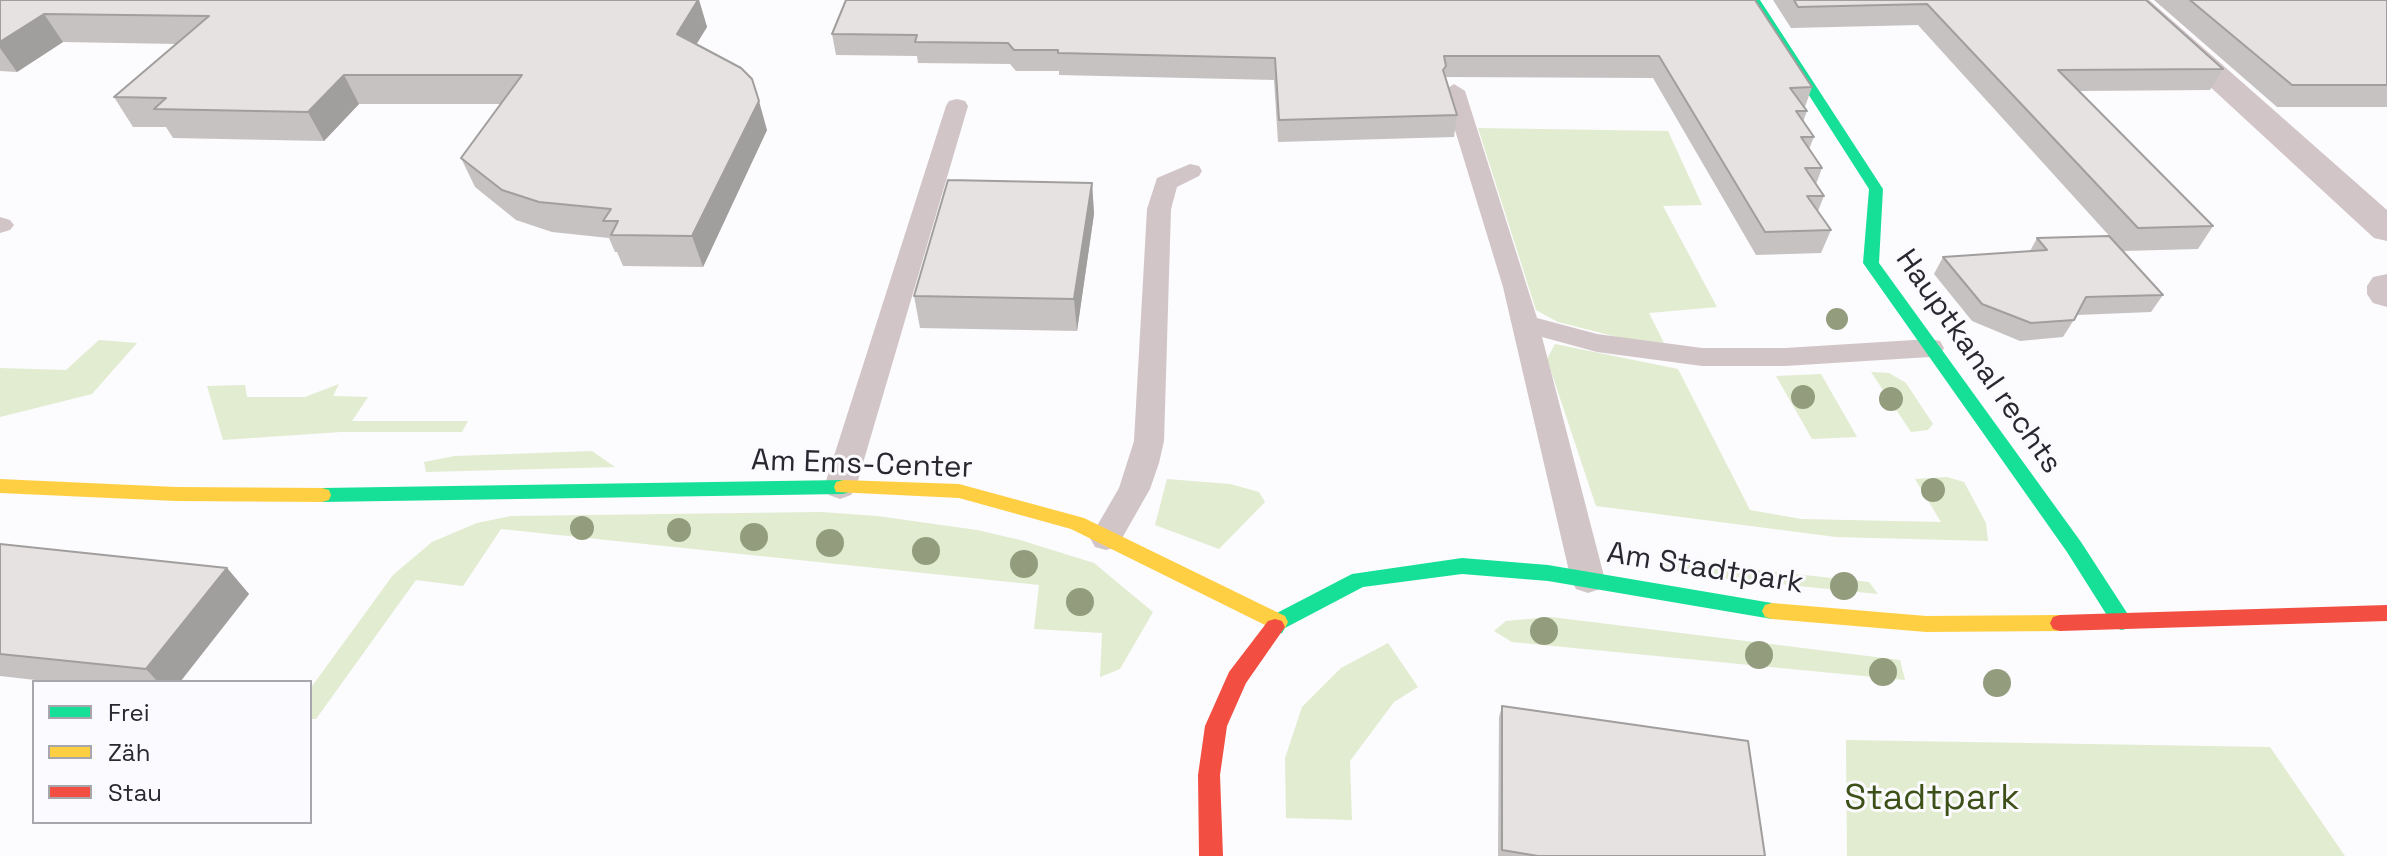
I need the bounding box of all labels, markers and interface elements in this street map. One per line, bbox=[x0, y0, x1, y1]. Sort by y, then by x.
street label: Hauptkanal rechts bbox=[1887, 243, 2069, 481]
street label: Am Ems-Center bbox=[750, 443, 974, 487]
street label: Am Stadtpark bbox=[1604, 536, 1806, 602]
legend bbox=[32, 680, 312, 824]
text: Frei bbox=[108, 697, 150, 728]
text: Zäh bbox=[108, 737, 150, 768]
text: Stau bbox=[108, 777, 162, 808]
park label: Stadtpark bbox=[1844, 777, 2020, 821]

